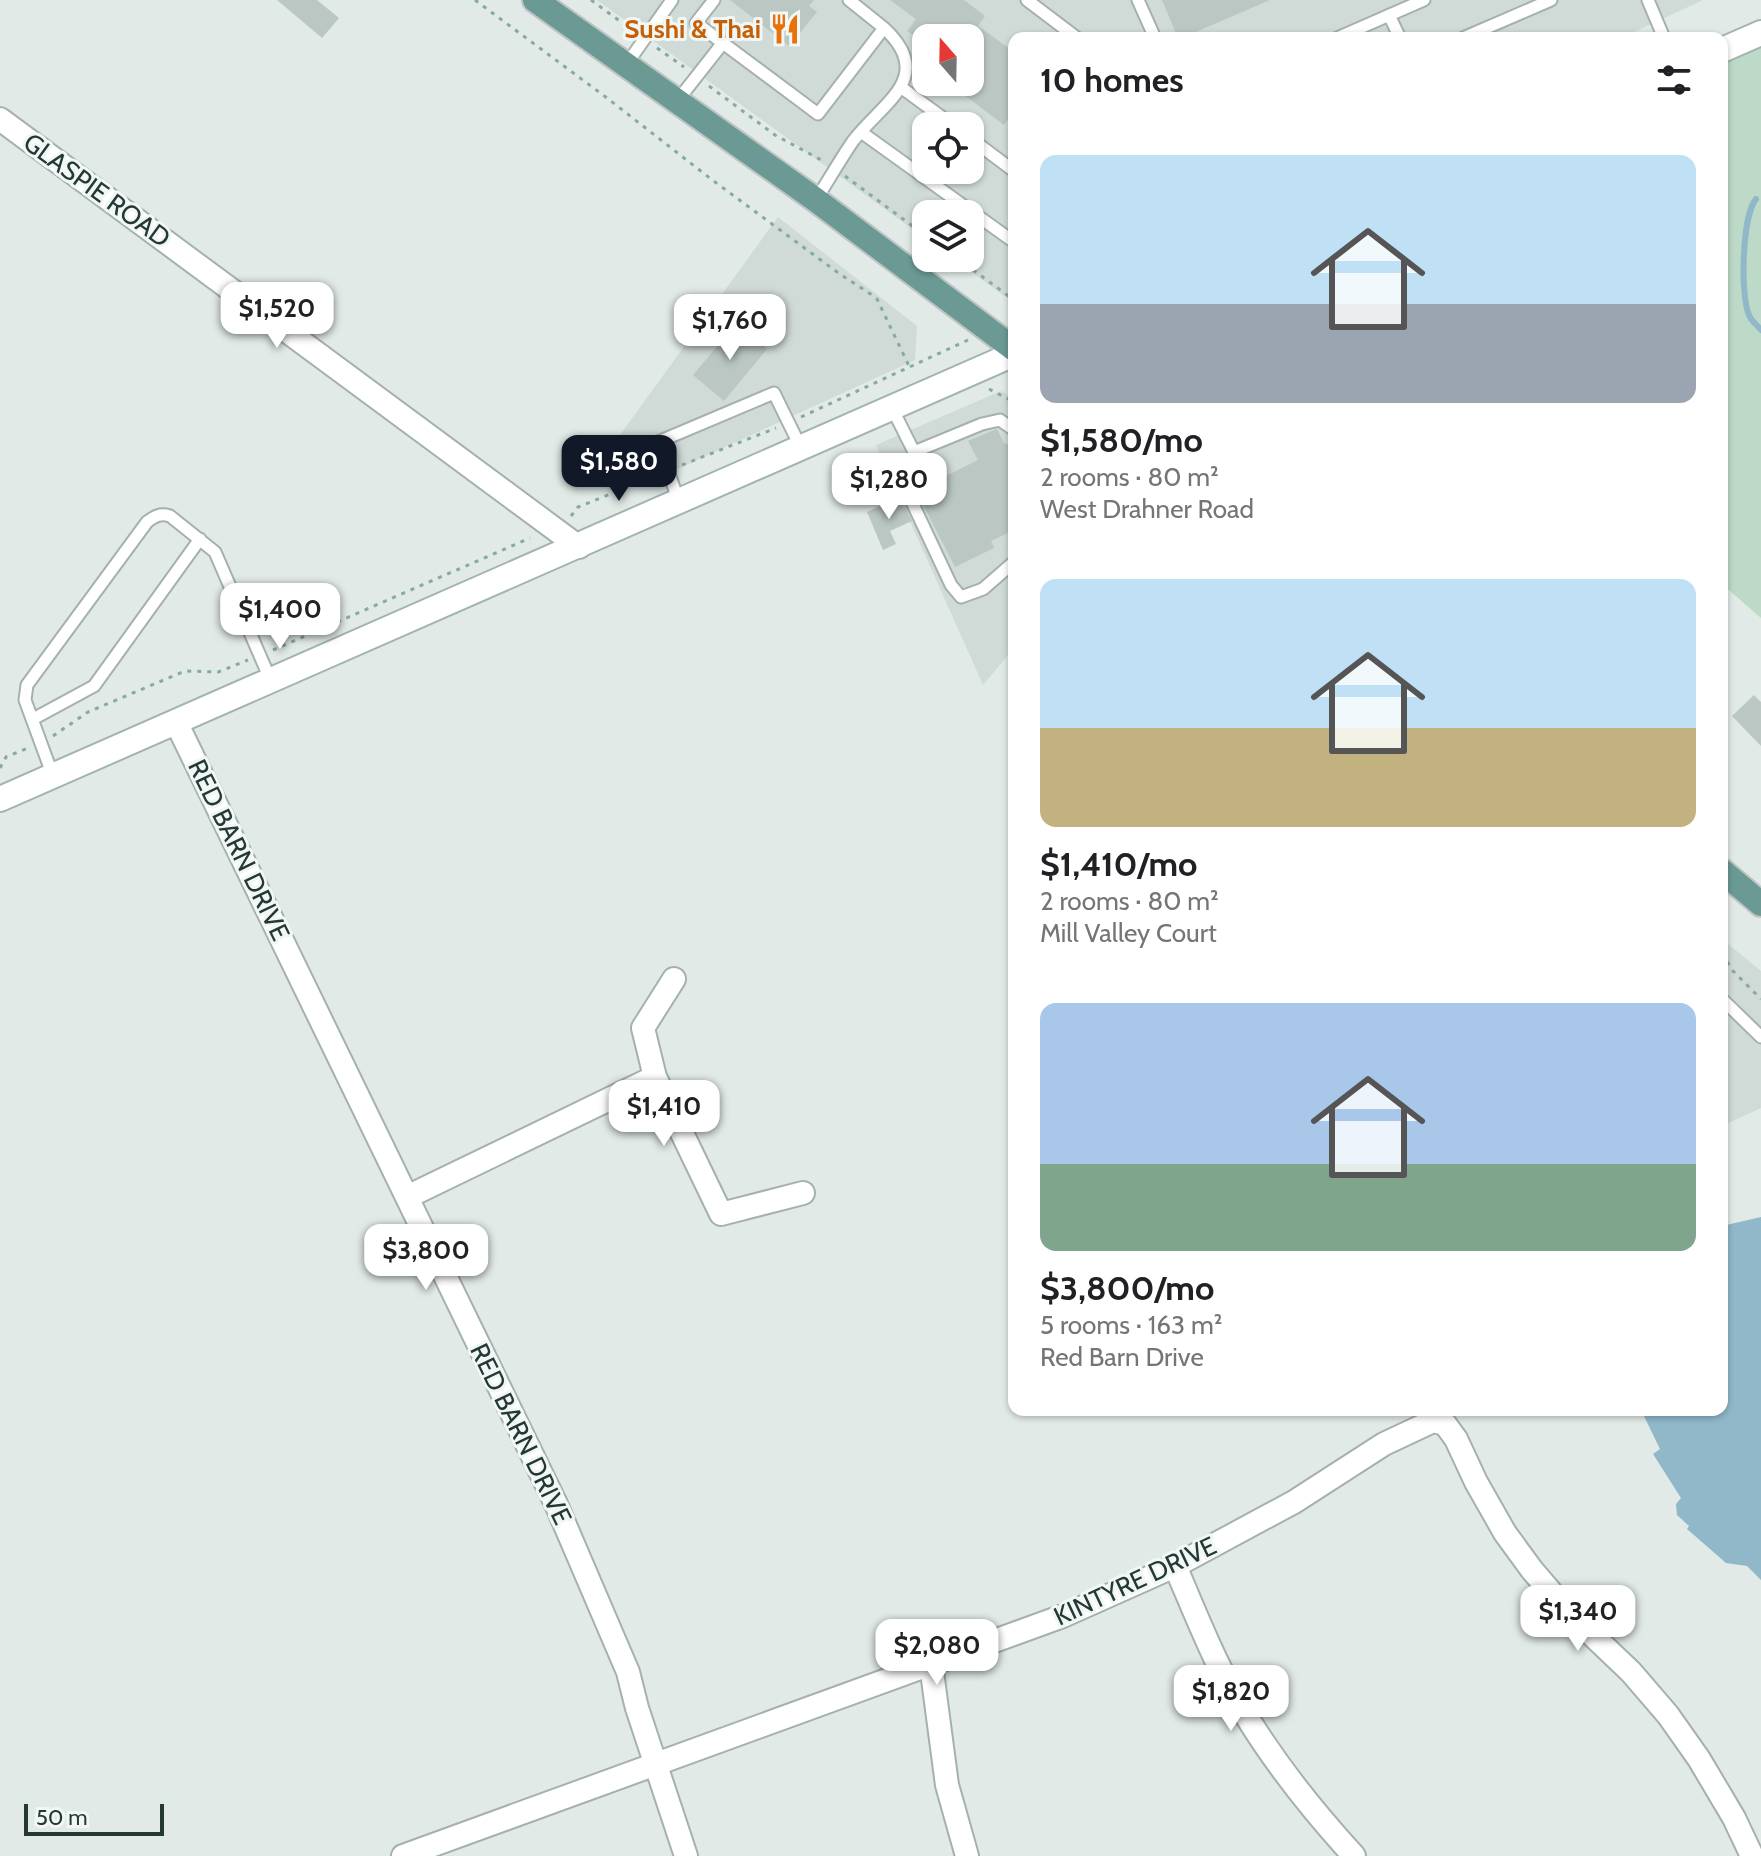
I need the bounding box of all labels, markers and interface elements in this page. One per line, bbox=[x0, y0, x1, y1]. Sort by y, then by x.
restaurant icon: Sushi & Thai bbox=[768, 12, 802, 46]
place label: Sushi & Thai bbox=[624, 13, 761, 45]
north arrow bbox=[912, 24, 984, 96]
map controls bbox=[912, 24, 984, 272]
icon: filters bbox=[1652, 58, 1696, 102]
text: 10 homes bbox=[1040, 59, 1184, 101]
button: locate bbox=[912, 112, 984, 184]
street label: GLASPIE ROAD bbox=[17, 126, 177, 254]
button: layers bbox=[912, 200, 984, 272]
icon: home bbox=[1296, 207, 1440, 351]
pin: $1,520 bbox=[212, 282, 342, 350]
text: $1,520 bbox=[239, 292, 315, 324]
pin: $1,760 bbox=[665, 294, 795, 362]
text: $1,760 bbox=[692, 304, 768, 336]
text: $1,580/mo bbox=[1040, 419, 1203, 461]
pin: $1,580 bbox=[554, 435, 684, 503]
text: $1,580 bbox=[580, 445, 658, 477]
pin: $1,280 bbox=[824, 453, 954, 521]
text: 2 rooms · 80 m² bbox=[1040, 461, 1219, 493]
text: $1,280 bbox=[850, 463, 928, 495]
text: West Drahner Road bbox=[1040, 493, 1254, 525]
pin: $1,400 bbox=[215, 583, 345, 651]
text: $1,400 bbox=[238, 593, 322, 625]
icon: home bbox=[1296, 631, 1440, 775]
street label: RED BARN DRIVE bbox=[181, 754, 297, 946]
text: $1,410/mo bbox=[1040, 843, 1197, 885]
text: 2 rooms · 80 m² bbox=[1040, 885, 1219, 917]
text: Mill Valley Court bbox=[1040, 917, 1217, 949]
icon: home bbox=[1296, 1055, 1440, 1199]
pin: $1,410 bbox=[599, 1080, 729, 1148]
text: $1,410 bbox=[627, 1090, 701, 1122]
pin: $3,800 bbox=[361, 1224, 491, 1292]
text: $3,800 bbox=[382, 1234, 470, 1266]
text: $3,800/mo bbox=[1040, 1267, 1214, 1309]
text: 5 rooms · 163 m² bbox=[1040, 1309, 1222, 1341]
street label: RED BARN DRIVE bbox=[463, 1338, 579, 1530]
text: Red Barn Drive bbox=[1040, 1341, 1204, 1373]
street label: KINTYRE DRIVE bbox=[1049, 1529, 1221, 1633]
pin: $1,340 bbox=[1513, 1585, 1643, 1653]
text: $1,340 bbox=[1538, 1595, 1618, 1627]
pin: $2,080 bbox=[872, 1619, 1002, 1687]
text: $2,080 bbox=[893, 1629, 981, 1661]
pin: $1,820 bbox=[1166, 1665, 1296, 1733]
text: $1,820 bbox=[1192, 1675, 1270, 1707]
scale bar bbox=[24, 1800, 164, 1836]
text: 50 m bbox=[36, 1804, 88, 1831]

